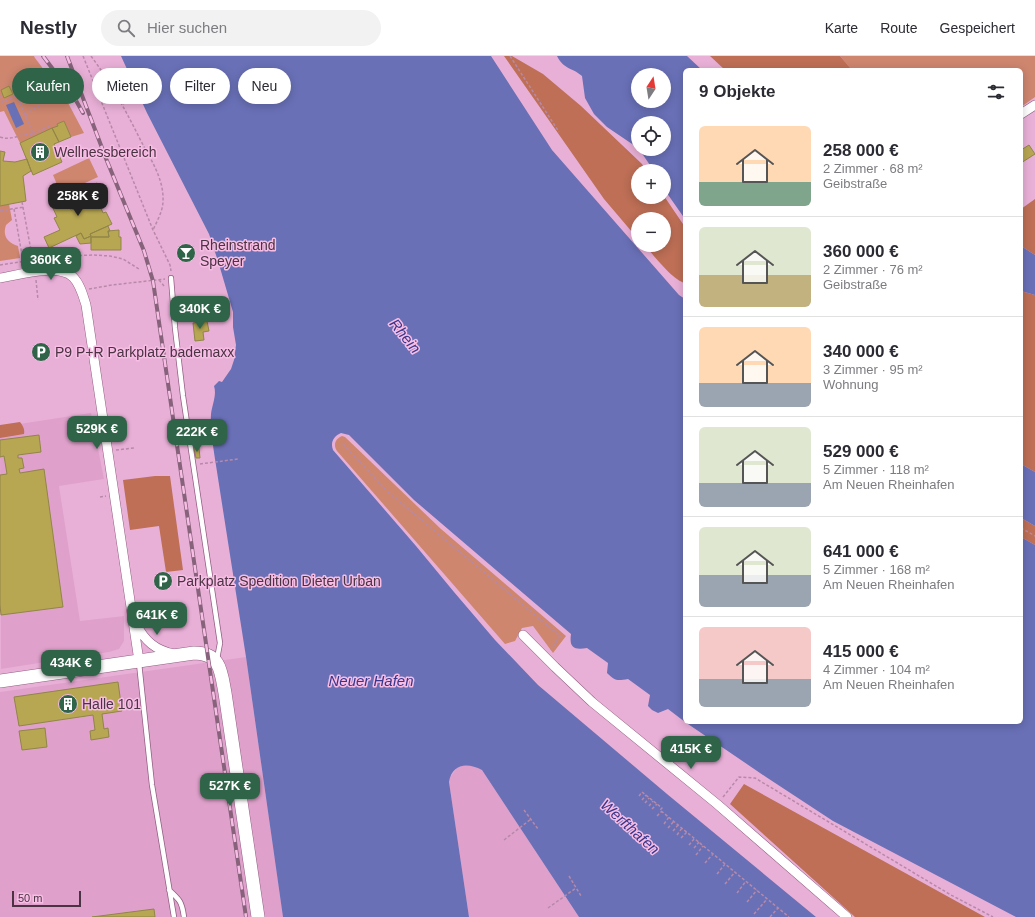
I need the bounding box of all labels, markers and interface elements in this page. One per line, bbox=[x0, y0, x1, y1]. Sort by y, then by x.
search box bbox=[101, 10, 381, 46]
text: Nestly bbox=[20, 17, 77, 38]
icon: search bbox=[115, 17, 137, 39]
text: Hier suchen bbox=[147, 19, 227, 36]
text: Karte bbox=[825, 20, 858, 36]
text: Route bbox=[880, 20, 918, 36]
text: Gespeichert bbox=[940, 20, 1015, 36]
chip: Kaufen bbox=[12, 68, 84, 104]
chip: Mieten bbox=[92, 68, 162, 104]
chip: Filter bbox=[170, 68, 230, 104]
chip: Neu bbox=[238, 68, 291, 104]
north arrow bbox=[631, 68, 671, 108]
map controls bbox=[631, 68, 671, 252]
icon: filters bbox=[985, 81, 1007, 103]
text: 9 Objekte bbox=[699, 82, 776, 101]
button: locate bbox=[631, 116, 671, 156]
building icon: Wellnessbereich bbox=[29, 141, 51, 163]
text: 258 000 € bbox=[823, 141, 899, 160]
icon: home bbox=[731, 142, 779, 190]
place label: Wellnessbereich bbox=[54, 144, 156, 160]
text: 2 Zimmer · 68 m² bbox=[823, 161, 923, 176]
button: + bbox=[631, 164, 671, 204]
text: Geibstraße bbox=[823, 176, 887, 191]
pin: 258K € bbox=[45, 183, 111, 217]
text: 258K € bbox=[57, 188, 99, 203]
button: − bbox=[631, 212, 671, 252]
place label: Rheinstrand Speyer bbox=[200, 237, 276, 269]
bar icon: Rheinstrand Speyer bbox=[175, 242, 197, 264]
text: 360 000 € bbox=[823, 242, 899, 261]
icon: home bbox=[731, 243, 779, 291]
pin: 360K € bbox=[18, 247, 84, 281]
text: 360K € bbox=[30, 252, 72, 267]
text: 2 Zimmer · 76 m² bbox=[823, 262, 923, 277]
text: Geibstraße bbox=[823, 277, 887, 292]
pin: 340K € bbox=[167, 296, 233, 330]
text: 340K € bbox=[179, 301, 221, 316]
water label: Rhein bbox=[386, 315, 424, 356]
parking icon: P9 P+R Parkplatz bademaxx bbox=[30, 341, 52, 363]
text: 340 000 € bbox=[823, 342, 899, 361]
icon: home bbox=[731, 343, 779, 391]
place label: P9 P+R Parkplatz bademaxx bbox=[55, 344, 234, 360]
text: 3 Zimmer · 95 m² bbox=[823, 362, 923, 377]
text: Wohnung bbox=[823, 377, 878, 392]
pin: 529K € bbox=[64, 416, 130, 450]
pin: 222K € bbox=[164, 419, 230, 453]
text: 529K € bbox=[76, 421, 118, 436]
text: 222K € bbox=[176, 424, 218, 439]
text: 529 000 € bbox=[823, 442, 899, 461]
icon: home bbox=[731, 443, 779, 491]
text: 5 Zimmer · 118 m² bbox=[823, 462, 929, 477]
text: Am Neuen Rheinhafen bbox=[823, 477, 955, 492]
text: 641 000 € bbox=[823, 542, 899, 561]
icon: home bbox=[731, 543, 779, 591]
text: 5 Zimmer · 168 m² bbox=[823, 562, 930, 577]
parking icon: Parkplatz Spedition Dieter Urban bbox=[152, 570, 174, 592]
place label: Parkplatz Spedition Dieter Urban bbox=[177, 573, 381, 589]
text: Am Neuen Rheinhafen bbox=[823, 577, 955, 592]
pin: 641K € bbox=[124, 602, 190, 636]
text: 641K € bbox=[136, 607, 178, 622]
text: 415 000 € bbox=[823, 642, 899, 661]
icon: home bbox=[731, 643, 779, 691]
pin: 434K € bbox=[38, 650, 104, 684]
text: 434K € bbox=[50, 655, 92, 670]
text: 4 Zimmer · 104 m² bbox=[823, 662, 930, 677]
water label: Neuer Hafen bbox=[328, 672, 414, 689]
text: Am Neuen Rheinhafen bbox=[823, 677, 955, 692]
building icon: Halle 101 bbox=[57, 693, 79, 715]
place label: Halle 101 bbox=[82, 696, 141, 712]
pin: 415K € bbox=[658, 736, 724, 770]
text: 415K € bbox=[670, 741, 712, 756]
pin: 527K € bbox=[197, 773, 263, 807]
text: 527K € bbox=[209, 778, 251, 793]
water label: Werfthafen bbox=[597, 796, 663, 857]
scale bar bbox=[12, 889, 81, 908]
text: 50 m bbox=[18, 892, 42, 904]

